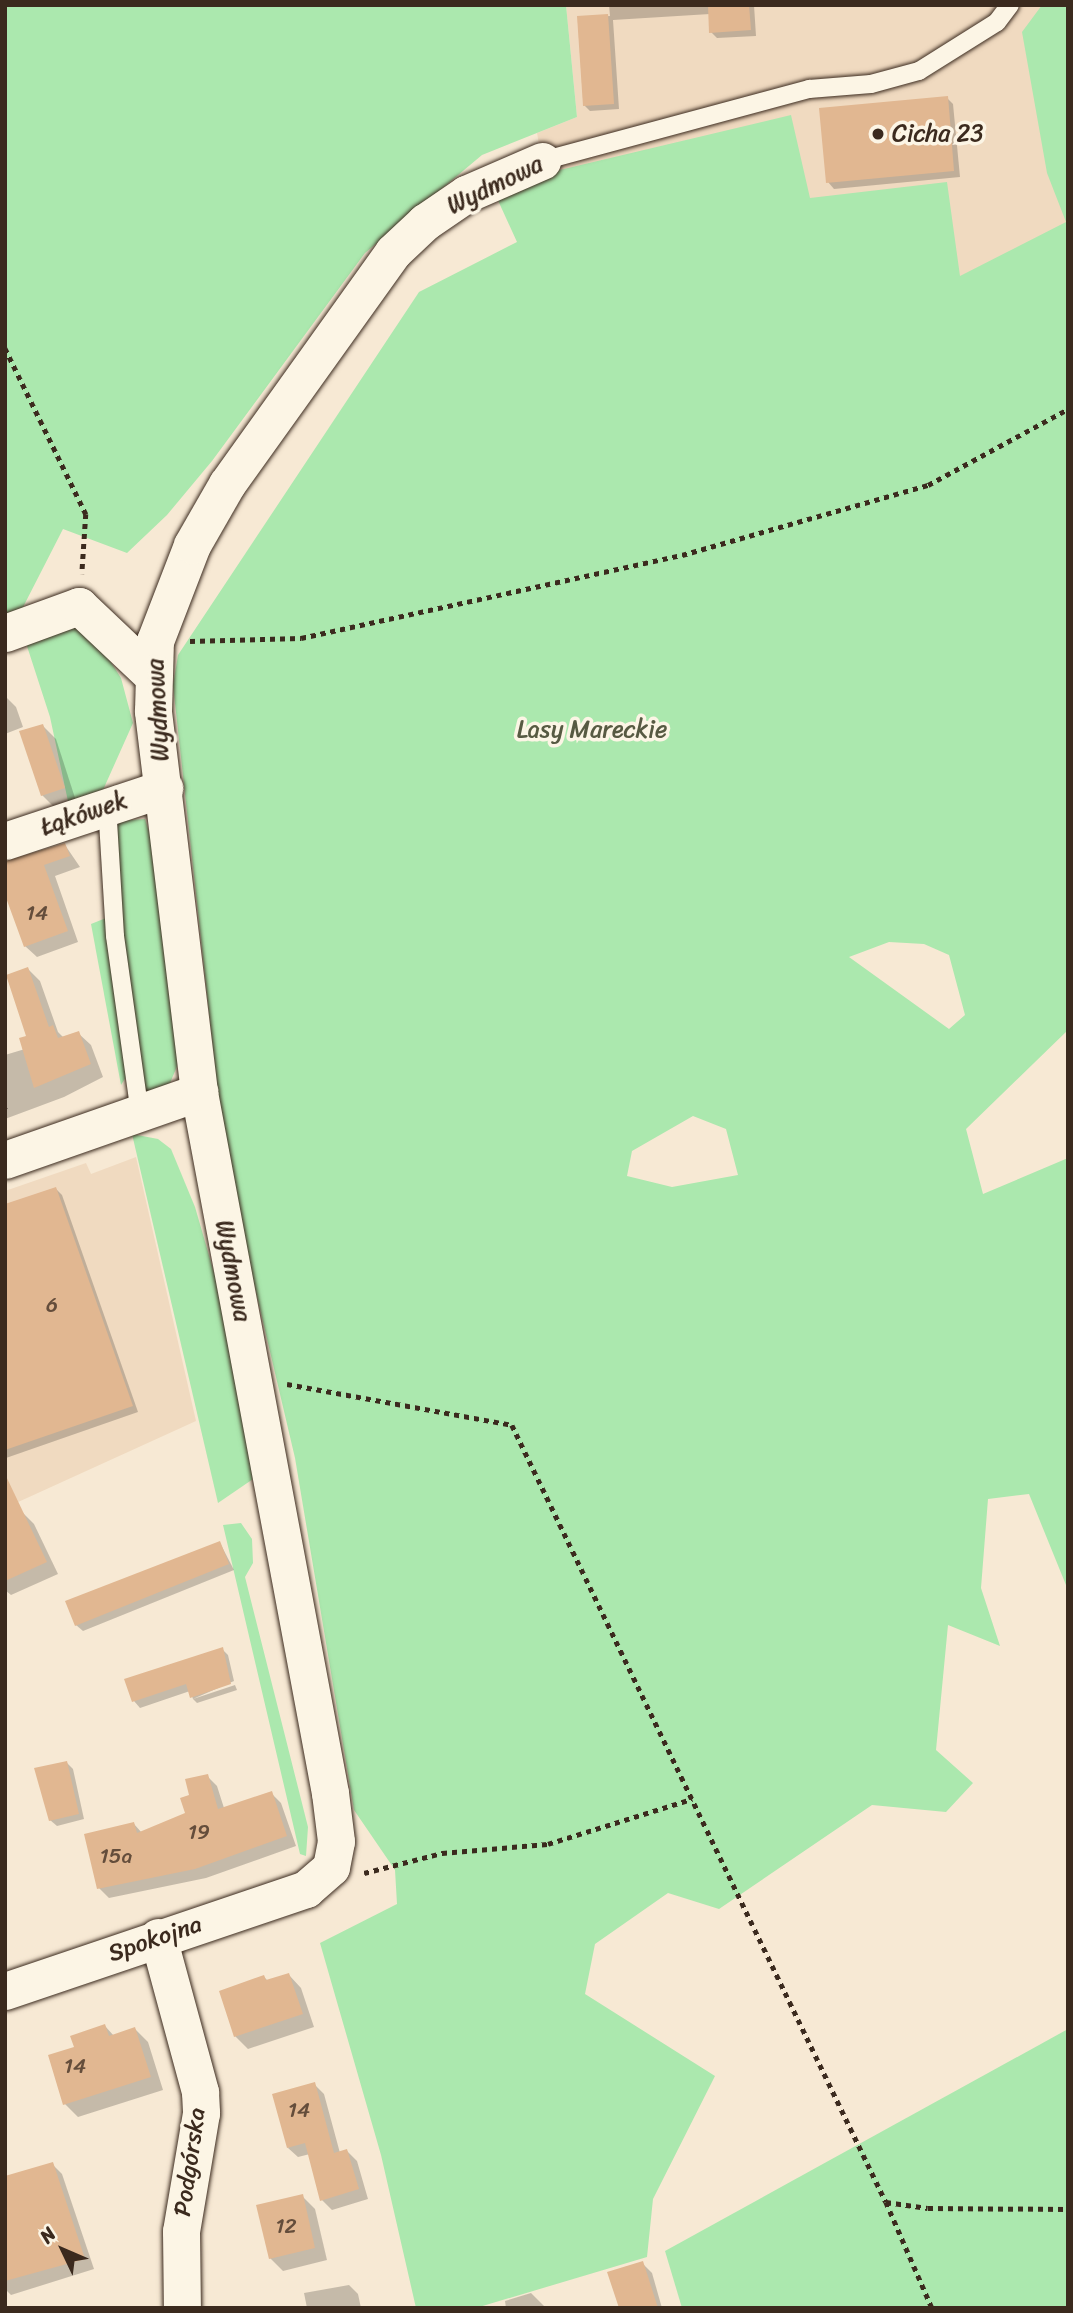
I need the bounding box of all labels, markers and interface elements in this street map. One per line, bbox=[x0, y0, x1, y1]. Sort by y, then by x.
place label: Cicha 23 bbox=[892, 120, 983, 148]
marker: Cicha 23 bbox=[870, 126, 886, 142]
street label: Wydmowa bbox=[442, 150, 548, 220]
street label: Wydmowa bbox=[141, 658, 175, 762]
park label: Lasy Mareckie bbox=[517, 716, 667, 744]
street label: Łąkówek bbox=[37, 786, 131, 842]
house number: 14 bbox=[26, 900, 48, 926]
street label: Wydmowa bbox=[209, 1218, 257, 1324]
house number: 6 bbox=[46, 1292, 58, 1318]
house number: 19 bbox=[188, 1819, 210, 1845]
house number: 15a bbox=[100, 1843, 132, 1869]
street label: Spokojna bbox=[105, 1910, 205, 1968]
house number: 14 bbox=[64, 2053, 86, 2079]
house number: 14 bbox=[288, 2097, 310, 2123]
street label: Podgórska bbox=[168, 2106, 212, 2218]
house number: 12 bbox=[275, 2213, 297, 2239]
north arrow bbox=[28, 2215, 98, 2285]
text: N bbox=[31, 2219, 64, 2251]

